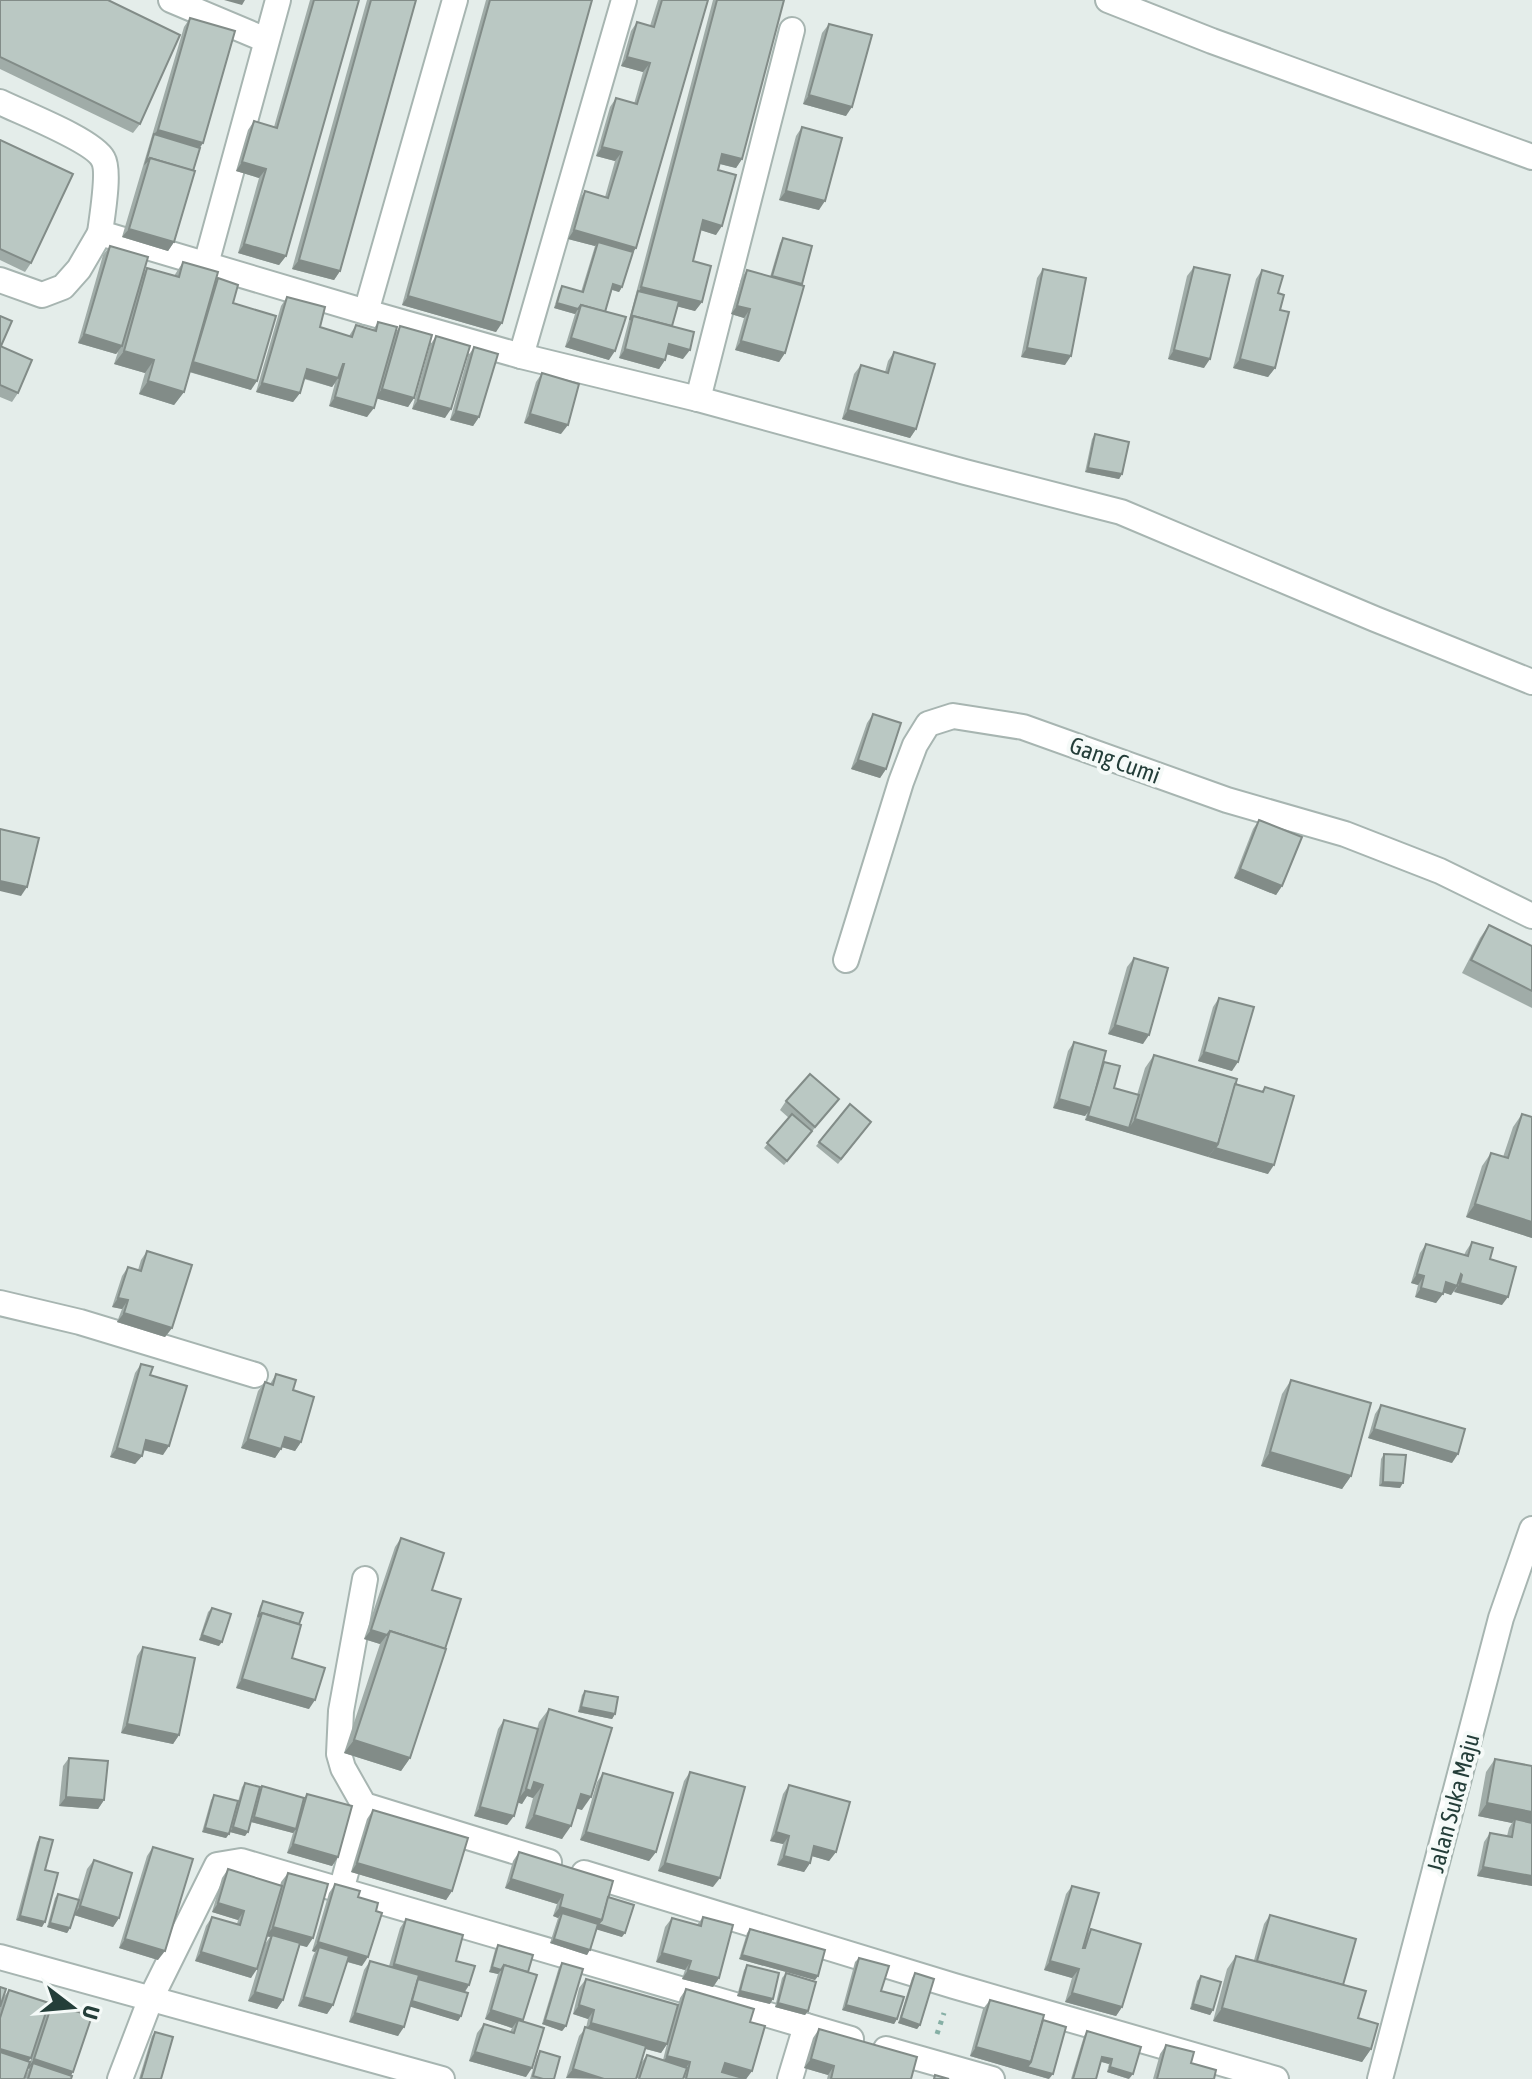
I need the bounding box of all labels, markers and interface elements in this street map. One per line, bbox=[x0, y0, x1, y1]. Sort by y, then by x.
street label: Gang Cumi bbox=[1066, 731, 1164, 789]
street label: Jalan Suka Maju bbox=[1422, 1731, 1484, 1875]
north arrow bbox=[32, 1967, 112, 2047]
text: U bbox=[77, 2003, 106, 2022]

